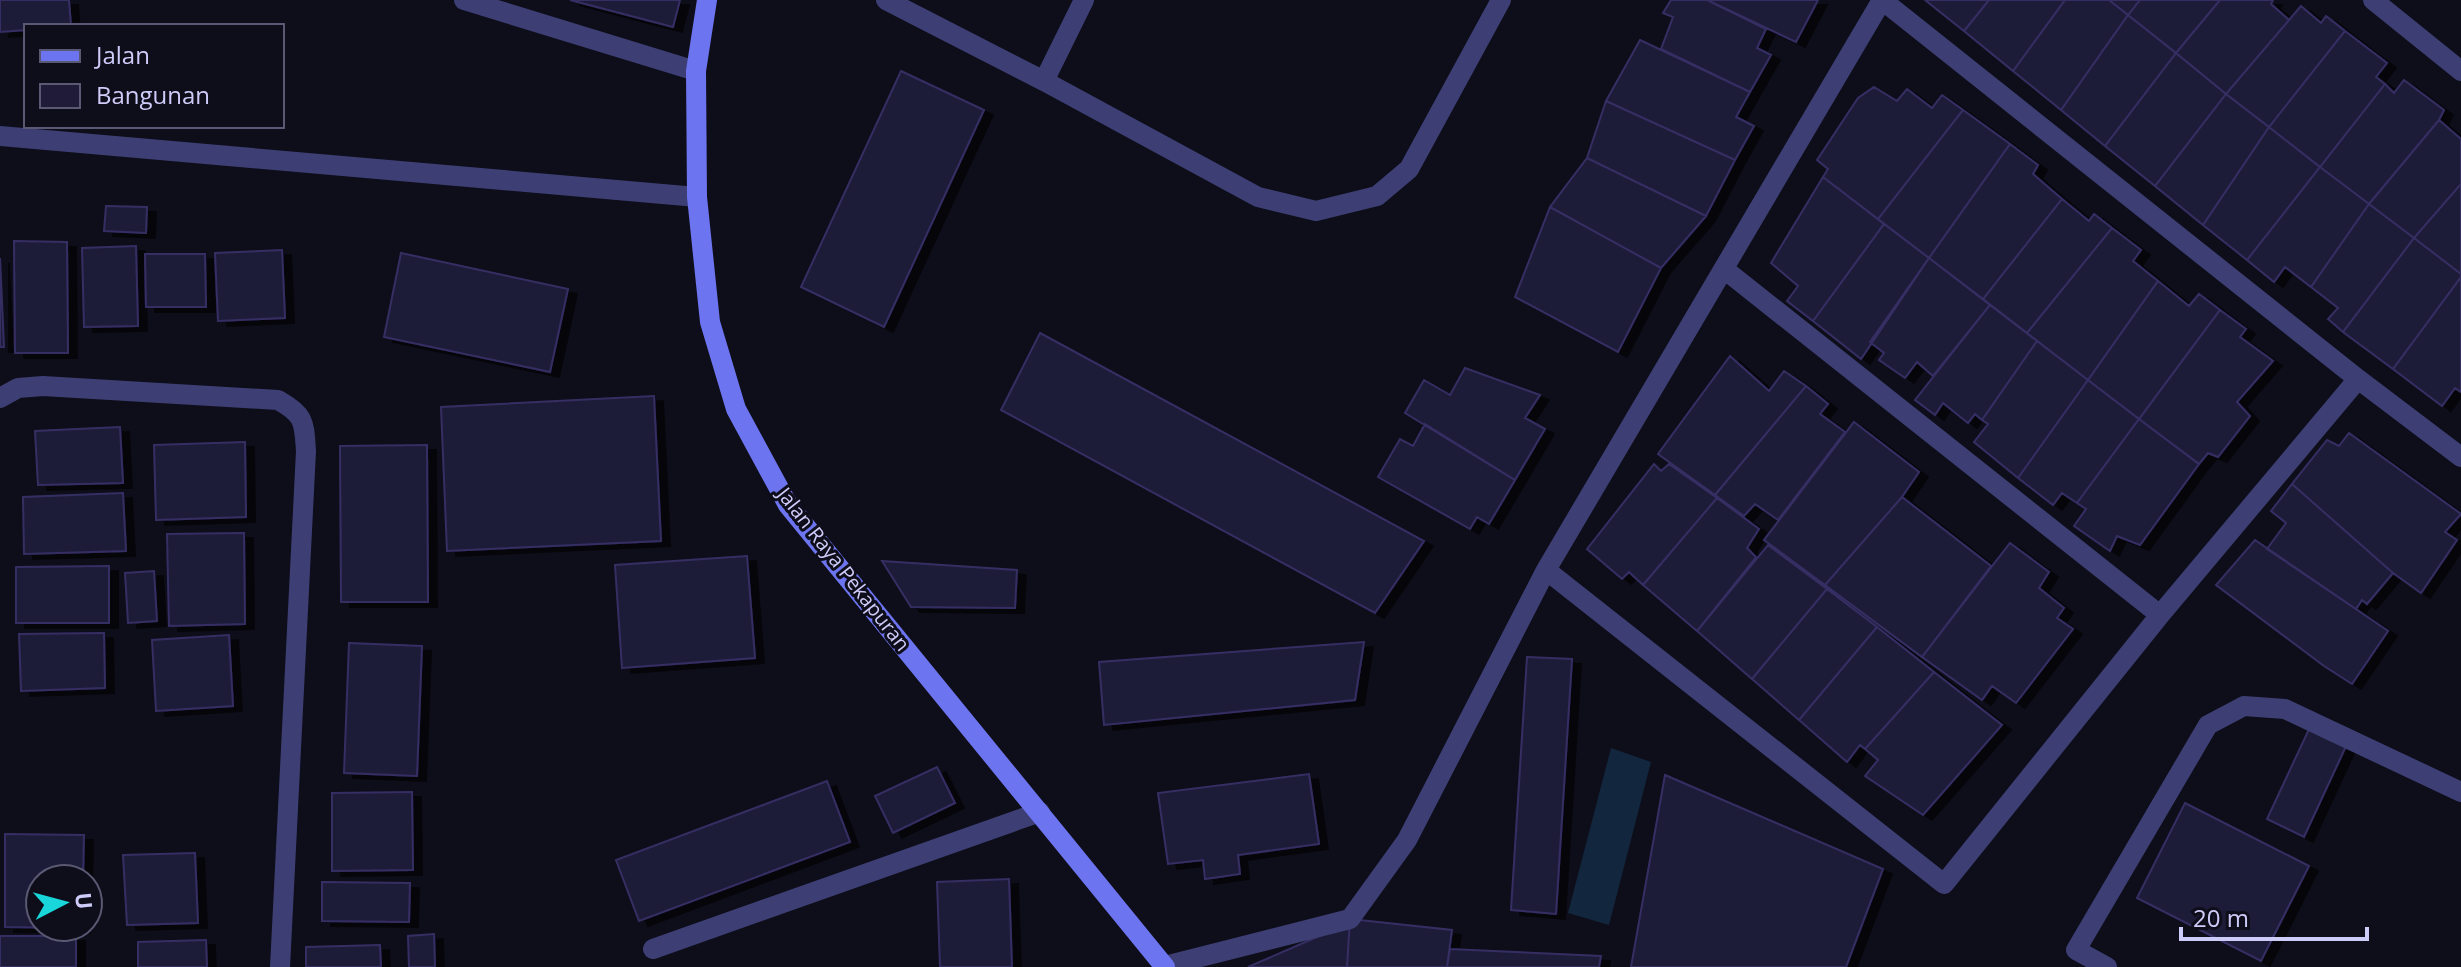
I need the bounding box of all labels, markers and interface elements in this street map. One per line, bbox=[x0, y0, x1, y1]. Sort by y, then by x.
legend bbox=[24, 24, 284, 128]
text: Jalan bbox=[94, 38, 150, 71]
text: Bangunan bbox=[96, 78, 210, 111]
street label: Jalan Raya Pekapuran bbox=[770, 480, 916, 656]
north arrow bbox=[24, 863, 104, 943]
text: U bbox=[69, 891, 101, 911]
scale bar bbox=[2181, 891, 2367, 941]
text: 20 m bbox=[2193, 901, 2249, 934]

